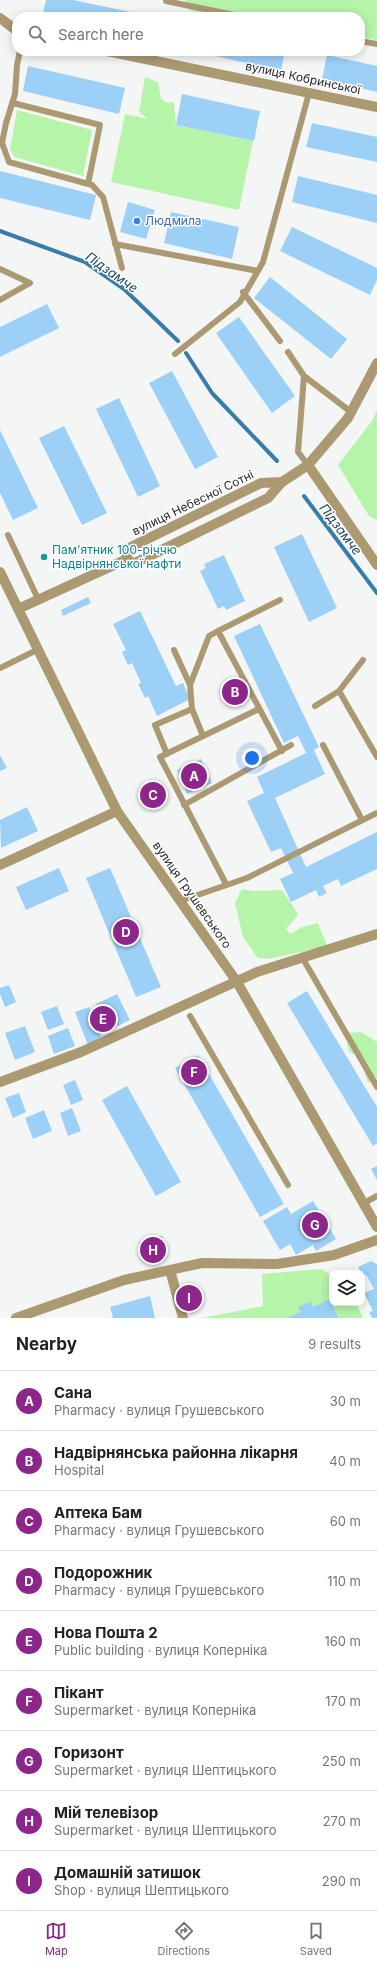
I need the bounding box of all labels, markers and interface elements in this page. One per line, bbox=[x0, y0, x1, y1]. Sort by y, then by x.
search box bbox=[12, 12, 365, 56]
icon: search bbox=[26, 23, 48, 45]
text: Search here bbox=[58, 25, 144, 44]
street label: вулиця Кобринської bbox=[244, 58, 363, 97]
place label: Людмила bbox=[145, 213, 202, 228]
marker: Людмила bbox=[132, 216, 142, 226]
water label: Підзамче bbox=[83, 248, 141, 296]
street label: вулиця Небесної Сотні bbox=[130, 467, 256, 539]
water label: Підзамче bbox=[316, 500, 366, 558]
place label: Пам'ятник 100-річчю Надвірнянської нафти bbox=[52, 542, 181, 571]
marker: Пам'ятник 100-річчю Надвірнянської нафти bbox=[39, 552, 49, 562]
pin: B bbox=[222, 677, 248, 707]
your location bbox=[242, 748, 262, 768]
pin: A bbox=[181, 761, 207, 791]
pin: C bbox=[140, 780, 166, 810]
street label: вулиця Грушевського bbox=[150, 838, 235, 951]
pin: D bbox=[113, 917, 139, 947]
pin: E bbox=[90, 1004, 116, 1034]
pin: F bbox=[181, 1057, 207, 1087]
pin: G bbox=[302, 1210, 328, 1240]
pin: H bbox=[140, 1235, 166, 1265]
map controls bbox=[329, 1270, 365, 1306]
button: layers bbox=[329, 1270, 365, 1306]
pin: I bbox=[176, 1283, 202, 1313]
text: Nearby bbox=[16, 1334, 77, 1354]
text: 9 results bbox=[308, 1336, 361, 1352]
text: Сана bbox=[54, 1383, 92, 1402]
text: A bbox=[24, 1393, 34, 1409]
text: 30 m bbox=[330, 1393, 361, 1409]
text: Pharmacy · вулиця Грушевського bbox=[54, 1402, 264, 1418]
text: Надвірнянська районна лікарня bbox=[54, 1443, 298, 1462]
text: B bbox=[25, 1453, 33, 1469]
text: 40 m bbox=[329, 1453, 361, 1469]
text: Hospital bbox=[54, 1462, 104, 1478]
text: Аптека Бам bbox=[54, 1503, 142, 1522]
text: C bbox=[24, 1513, 34, 1529]
text: 60 m bbox=[330, 1513, 361, 1529]
text: Pharmacy · вулиця Грушевського bbox=[54, 1522, 264, 1538]
text: Подорожник bbox=[54, 1563, 152, 1582]
text: D bbox=[24, 1573, 34, 1589]
text: 110 m bbox=[327, 1573, 361, 1589]
text: Pharmacy · вулиця Грушевського bbox=[54, 1582, 264, 1598]
text: Нова Пошта 2 bbox=[54, 1623, 158, 1642]
text: E bbox=[25, 1633, 33, 1649]
text: 160 m bbox=[324, 1633, 361, 1649]
text: Public building · вулиця Коперніка bbox=[54, 1642, 267, 1658]
text: Пікант bbox=[54, 1683, 104, 1702]
text: F bbox=[25, 1693, 33, 1709]
text: 170 m bbox=[325, 1693, 361, 1709]
text: Supermarket · вулиця Коперніка bbox=[54, 1702, 256, 1718]
text: Горизонт bbox=[54, 1743, 124, 1762]
text: G bbox=[24, 1753, 34, 1769]
text: 250 m bbox=[322, 1753, 361, 1769]
text: Supermarket · вулиця Шептицького bbox=[54, 1762, 276, 1778]
text: Мій телевізор bbox=[54, 1803, 158, 1822]
text: H bbox=[24, 1813, 34, 1829]
text: 270 m bbox=[323, 1813, 361, 1829]
text: Supermarket · вулиця Шептицького bbox=[54, 1822, 276, 1838]
text: Домашній затишок bbox=[54, 1863, 201, 1882]
text: I bbox=[27, 1873, 31, 1889]
text: 290 m bbox=[322, 1873, 361, 1889]
text: Shop · вулиця Шептицького bbox=[54, 1882, 229, 1898]
tab: Map bbox=[45, 1920, 68, 1958]
tab: Directions bbox=[158, 1920, 210, 1958]
tab: Saved bbox=[300, 1920, 332, 1958]

